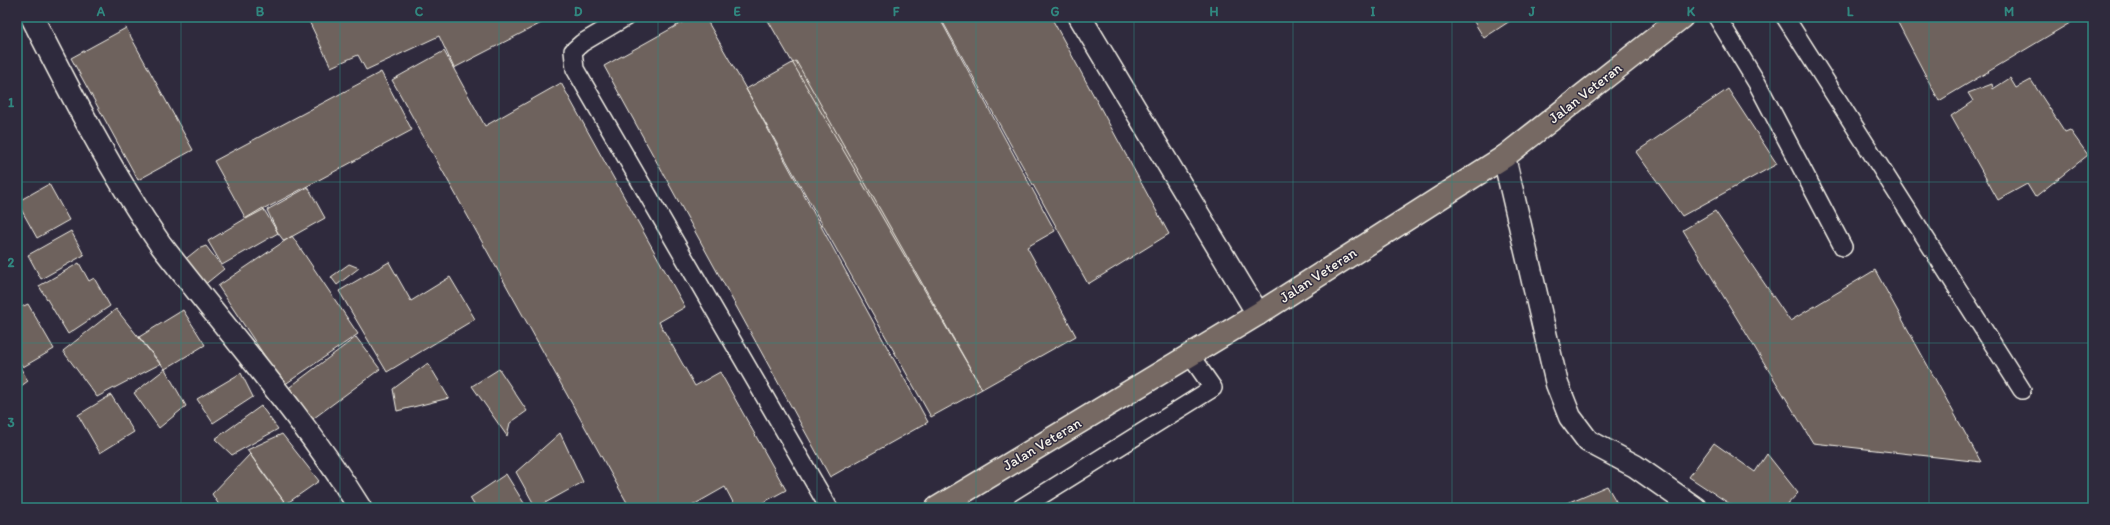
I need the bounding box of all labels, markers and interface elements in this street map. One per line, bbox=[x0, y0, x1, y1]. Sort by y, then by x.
text: A bbox=[96, 4, 106, 19]
text: B bbox=[256, 4, 265, 19]
text: C bbox=[415, 4, 424, 19]
text: D bbox=[574, 4, 583, 19]
text: E bbox=[733, 4, 741, 19]
text: F bbox=[893, 4, 900, 19]
text: G bbox=[1051, 4, 1060, 19]
text: H bbox=[1210, 4, 1219, 19]
text: I bbox=[1371, 4, 1376, 19]
text: J bbox=[1528, 4, 1536, 19]
text: K bbox=[1687, 4, 1696, 19]
text: L bbox=[1847, 4, 1854, 19]
text: M bbox=[2004, 4, 2014, 19]
street label: Jalan Veteran bbox=[1545, 59, 1625, 127]
text: 1 bbox=[8, 95, 14, 110]
street label: Jalan Veteran bbox=[1276, 243, 1360, 307]
text: 2 bbox=[8, 255, 15, 270]
street label: Jalan Veteran bbox=[1000, 414, 1084, 474]
text: 3 bbox=[7, 415, 15, 430]

